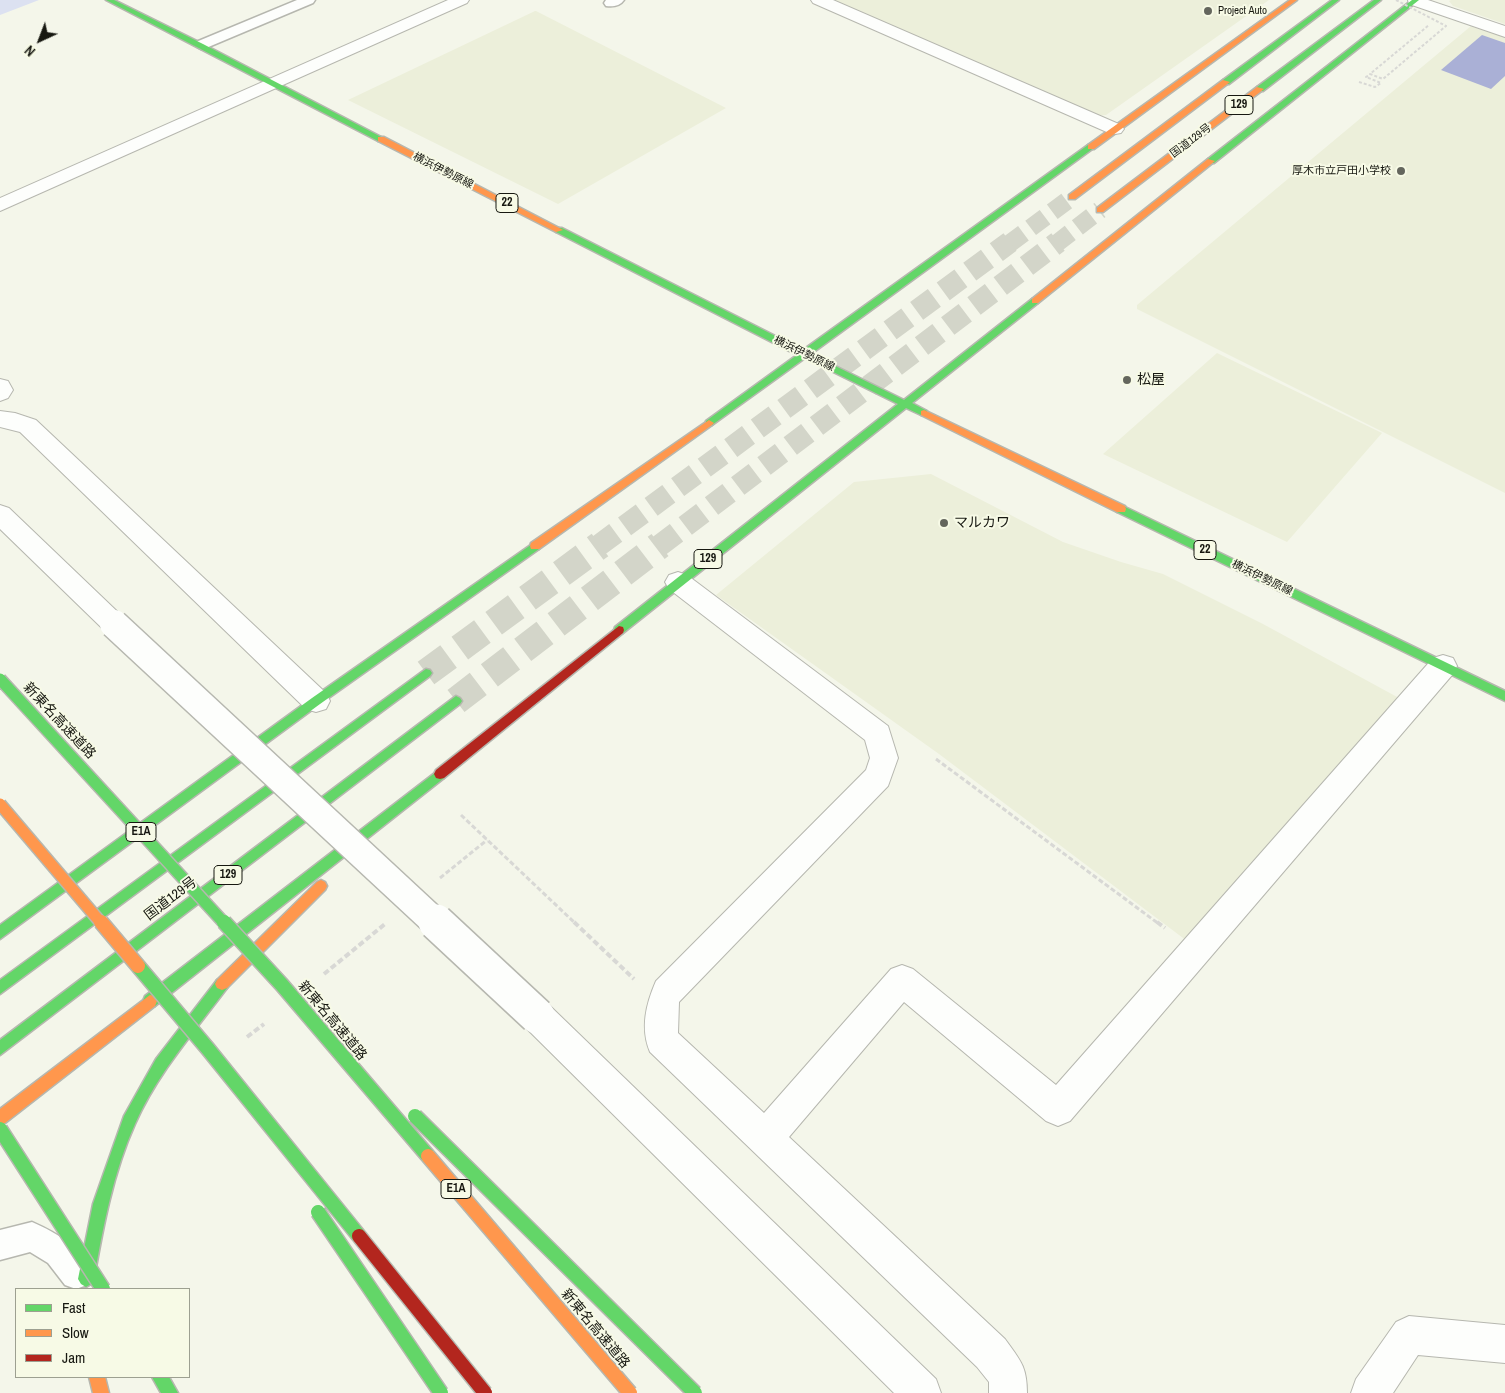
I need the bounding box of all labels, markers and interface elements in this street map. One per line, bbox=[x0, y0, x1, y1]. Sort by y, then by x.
place label: Project Auto bbox=[1218, 4, 1267, 18]
marker: Project Auto bbox=[1202, 5, 1214, 17]
north arrow bbox=[15, 15, 65, 65]
text: N bbox=[21, 42, 39, 60]
road number: 129 bbox=[1225, 96, 1253, 114]
street label: 国道129号 bbox=[1168, 121, 1214, 161]
street label: 横浜伊勢原線 bbox=[411, 150, 475, 192]
place label: 厚木市立戸田小学校 bbox=[1292, 164, 1391, 178]
marker: 厚木市立戸田小学校 bbox=[1395, 165, 1407, 177]
road number: 22 bbox=[496, 194, 518, 212]
street label: 横浜伊勢原線 bbox=[771, 334, 837, 374]
place label: 松屋 bbox=[1137, 372, 1165, 388]
marker: 松屋 bbox=[1121, 374, 1133, 386]
place label: マルカワ bbox=[954, 515, 1010, 531]
marker: マルカワ bbox=[938, 517, 950, 529]
road number: 22 bbox=[1194, 540, 1216, 560]
road number: 129 bbox=[694, 550, 722, 568]
street label: 横浜伊勢原線 bbox=[1229, 558, 1295, 598]
street label: 新東名高速道路 bbox=[19, 679, 99, 763]
road number: E1A bbox=[126, 822, 156, 842]
road number: 129 bbox=[214, 866, 242, 884]
street label: 国道129号 bbox=[142, 874, 200, 924]
street label: 新東名高速道路 bbox=[294, 978, 370, 1064]
road number: E1A bbox=[441, 1180, 471, 1198]
street label: 新東名高速道路 bbox=[557, 1286, 633, 1372]
legend bbox=[15, 1288, 190, 1378]
text: Fast bbox=[62, 1297, 85, 1318]
text: Slow bbox=[62, 1322, 89, 1343]
text: Jam bbox=[62, 1347, 85, 1368]

